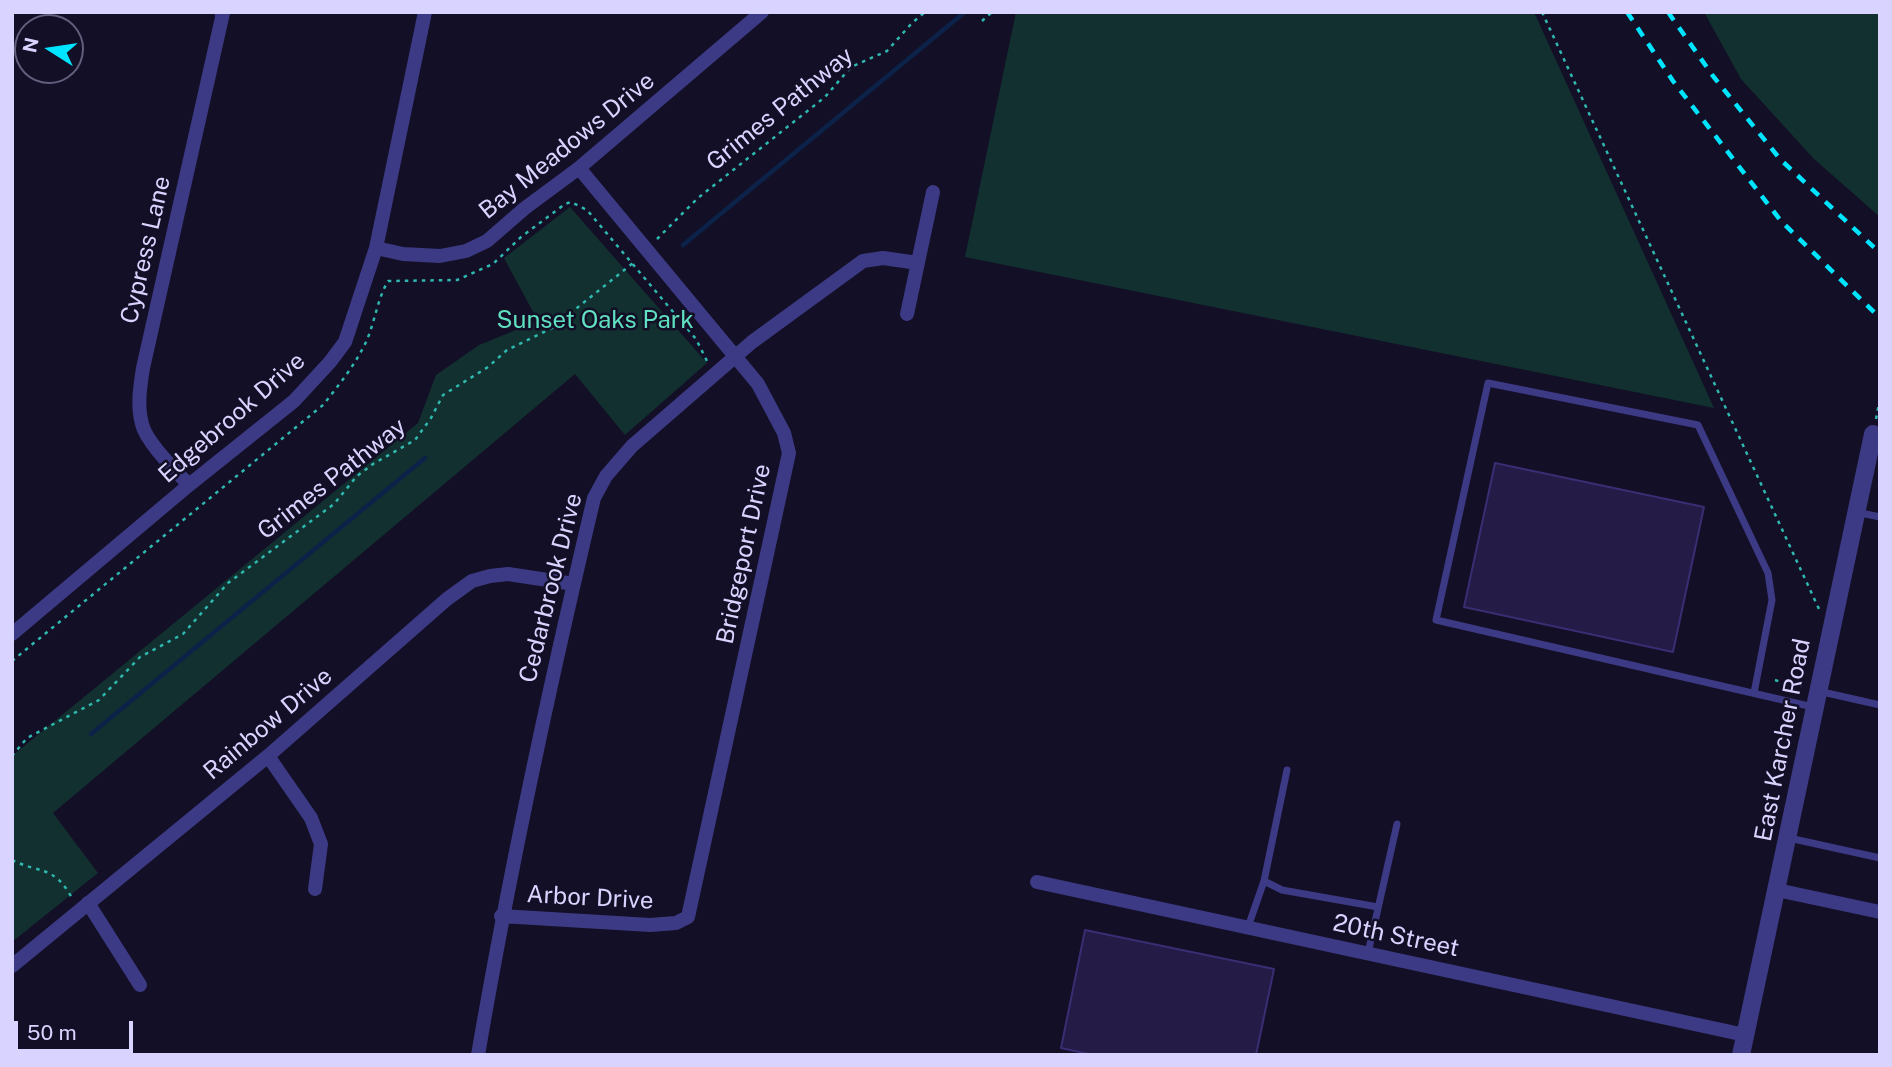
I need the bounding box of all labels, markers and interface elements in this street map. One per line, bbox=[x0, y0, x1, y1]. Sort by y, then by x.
north arrow bbox=[14, 14, 84, 84]
text: N bbox=[18, 36, 43, 55]
street label: Grimes Pathway bbox=[701, 41, 859, 177]
street label: Bay Meadows Drive bbox=[474, 67, 660, 225]
street label: Cypress Lane bbox=[115, 173, 177, 327]
park label: Sunset Oaks Park bbox=[496, 307, 694, 335]
street label: Edgebrook Drive bbox=[153, 347, 311, 489]
street label: Grimes Pathway bbox=[252, 412, 412, 546]
street label: Bridgeport Drive bbox=[711, 461, 777, 647]
street label: Cedarbrook Drive bbox=[514, 490, 588, 686]
street label: East Karcher Road bbox=[1749, 636, 1817, 844]
street label: Rainbow Drive bbox=[198, 662, 338, 786]
street label: Arbor Drive bbox=[526, 880, 654, 916]
street label: 20th Street bbox=[1330, 909, 1462, 963]
scale bar bbox=[18, 1007, 136, 1052]
text: 50 m bbox=[27, 1020, 77, 1045]

